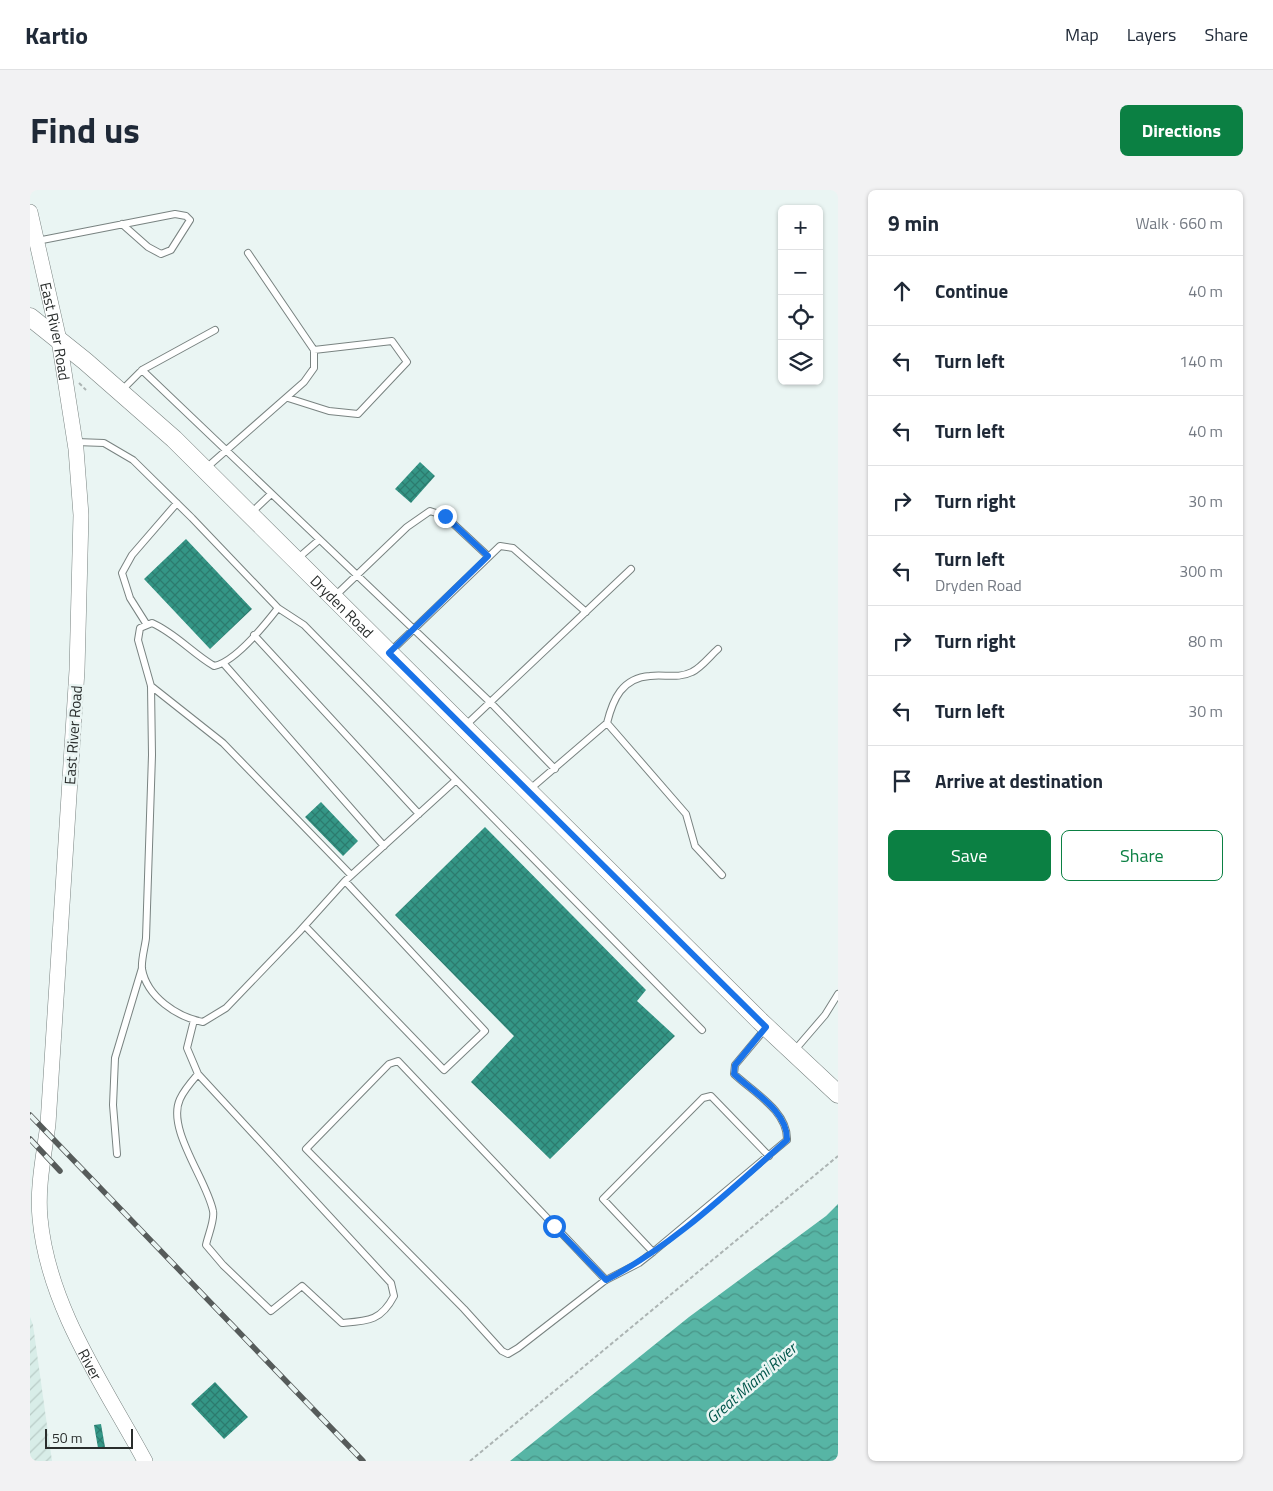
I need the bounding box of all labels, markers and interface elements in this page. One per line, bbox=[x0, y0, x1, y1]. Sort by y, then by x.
text: Kartio bbox=[25, 17, 88, 53]
text: Map bbox=[1065, 21, 1099, 48]
text: Layers bbox=[1127, 21, 1176, 48]
text: Share bbox=[1204, 21, 1248, 48]
text: Find us bbox=[30, 103, 140, 157]
button: Directions bbox=[1120, 105, 1243, 156]
map controls bbox=[778, 205, 823, 385]
button: + bbox=[778, 205, 823, 250]
text: 9 min bbox=[888, 207, 939, 239]
text: Walk · 660 m bbox=[1135, 211, 1223, 235]
button: − bbox=[778, 250, 823, 295]
text: Continue bbox=[935, 276, 1008, 305]
icon: ahead bbox=[888, 277, 916, 305]
text: 40 m bbox=[1188, 279, 1223, 303]
street label: East River Road bbox=[35, 280, 77, 382]
button: locate bbox=[778, 295, 823, 340]
button: layers bbox=[778, 340, 823, 385]
text: Turn left bbox=[935, 346, 1005, 375]
icon: left bbox=[888, 347, 916, 375]
text: 140 m bbox=[1179, 349, 1223, 373]
text: Turn left bbox=[935, 416, 1005, 445]
icon: left bbox=[888, 417, 916, 445]
text: 40 m bbox=[1188, 419, 1223, 443]
text: Turn right bbox=[935, 486, 1016, 515]
icon: right bbox=[888, 487, 916, 515]
text: 30 m bbox=[1188, 489, 1223, 513]
route end bbox=[434, 505, 457, 528]
text: Turn left bbox=[935, 544, 1005, 573]
icon: left bbox=[888, 557, 916, 585]
text: 300 m bbox=[1179, 559, 1223, 583]
street label: Dryden Road bbox=[305, 569, 379, 643]
text: Dryden Road bbox=[935, 573, 1022, 597]
text: Turn right bbox=[935, 626, 1016, 655]
icon: right bbox=[888, 627, 916, 655]
text: 80 m bbox=[1188, 629, 1223, 653]
street label: East River Road bbox=[58, 685, 88, 785]
text: Turn left bbox=[935, 696, 1005, 725]
icon: left bbox=[888, 697, 916, 725]
text: 30 m bbox=[1188, 699, 1223, 723]
text: Arrive at destination bbox=[935, 766, 1103, 795]
icon: arrive bbox=[888, 767, 916, 795]
button: Save bbox=[888, 830, 1051, 881]
button: Share bbox=[1061, 830, 1223, 881]
route start bbox=[543, 1215, 566, 1238]
water label: Great Miami River bbox=[701, 1336, 803, 1429]
street label: River bbox=[73, 1345, 108, 1384]
scale bar bbox=[45, 1426, 132, 1449]
text: 50 m bbox=[52, 1427, 82, 1448]

